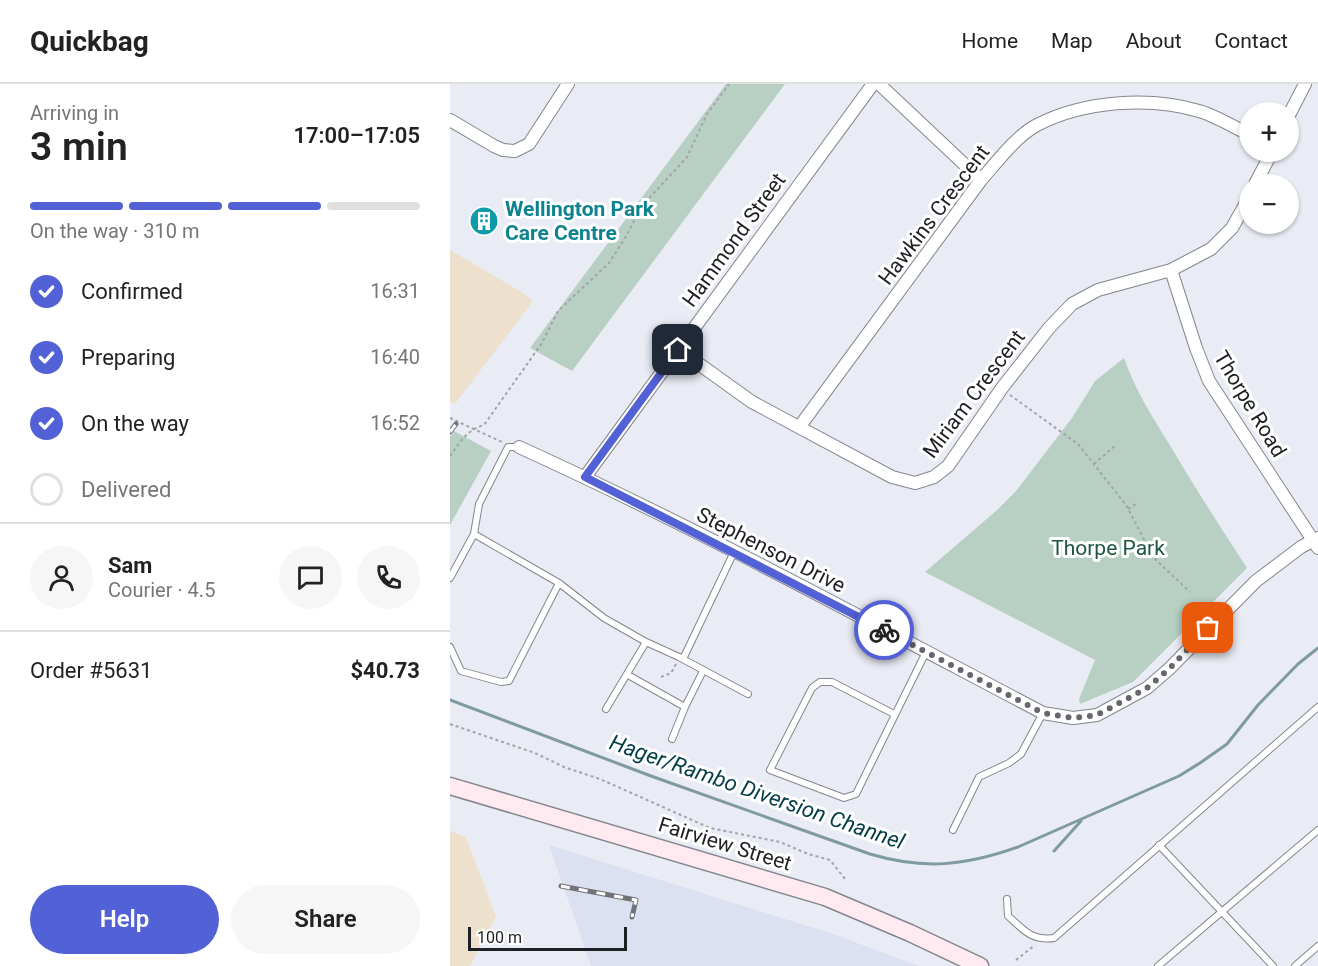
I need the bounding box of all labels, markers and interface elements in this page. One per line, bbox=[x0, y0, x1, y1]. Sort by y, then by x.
text: Quickbag bbox=[30, 25, 149, 58]
text: Home bbox=[962, 29, 1018, 53]
text: Map bbox=[1051, 29, 1093, 53]
text: About bbox=[1126, 29, 1182, 53]
text: Contact bbox=[1215, 29, 1288, 53]
text: Arriving in bbox=[30, 101, 119, 125]
map controls bbox=[1239, 102, 1299, 234]
button: + bbox=[1239, 102, 1299, 162]
text: 17:00–17:05 bbox=[293, 123, 420, 148]
text: 3 min bbox=[30, 124, 128, 170]
street label: Hawkins Crescent bbox=[874, 140, 994, 290]
street label: Hammond Street bbox=[677, 168, 791, 311]
button: − bbox=[1239, 174, 1299, 234]
place label: Wellington Park Care Centre bbox=[505, 197, 655, 245]
building icon: Wellington Park Care Centre bbox=[468, 205, 500, 237]
text: On the way · 310 m bbox=[30, 219, 199, 243]
icon: check bbox=[30, 275, 63, 308]
text: Confirmed bbox=[81, 279, 183, 304]
text: 16:31 bbox=[370, 279, 420, 303]
pin bbox=[652, 324, 703, 375]
street label: Miriam Crescent bbox=[918, 325, 1030, 463]
icon: home bbox=[661, 333, 694, 366]
icon: check bbox=[30, 341, 63, 374]
text: Preparing bbox=[81, 345, 175, 370]
text: 16:40 bbox=[370, 345, 420, 369]
street label: Thorpe Road bbox=[1209, 347, 1291, 461]
icon: check bbox=[30, 407, 63, 440]
text: On the way bbox=[81, 411, 189, 436]
text: 16:52 bbox=[370, 411, 420, 435]
text: Delivered bbox=[81, 477, 171, 502]
street label: Stephenson Drive bbox=[693, 502, 849, 598]
park label: Thorpe Park bbox=[1051, 536, 1165, 560]
button: person bbox=[30, 546, 93, 609]
button: chat bbox=[279, 546, 342, 609]
button: phone bbox=[357, 546, 420, 609]
text: Sam bbox=[108, 553, 152, 578]
text: Courier · 4.5 bbox=[108, 578, 215, 602]
courier bbox=[854, 600, 914, 660]
pin bbox=[1182, 602, 1233, 653]
icon: bag bbox=[1191, 611, 1224, 644]
icon: bike bbox=[868, 614, 901, 647]
text: Order #5631 bbox=[30, 658, 152, 683]
text: $40.73 bbox=[351, 658, 420, 683]
water label: Hager/Rambo Diversion Channel bbox=[606, 730, 908, 855]
street label: Fairview Street bbox=[656, 812, 795, 876]
button: Help bbox=[30, 885, 219, 954]
button: Share bbox=[231, 885, 420, 954]
scale bar bbox=[468, 924, 627, 952]
text: 100 m bbox=[477, 928, 522, 947]

